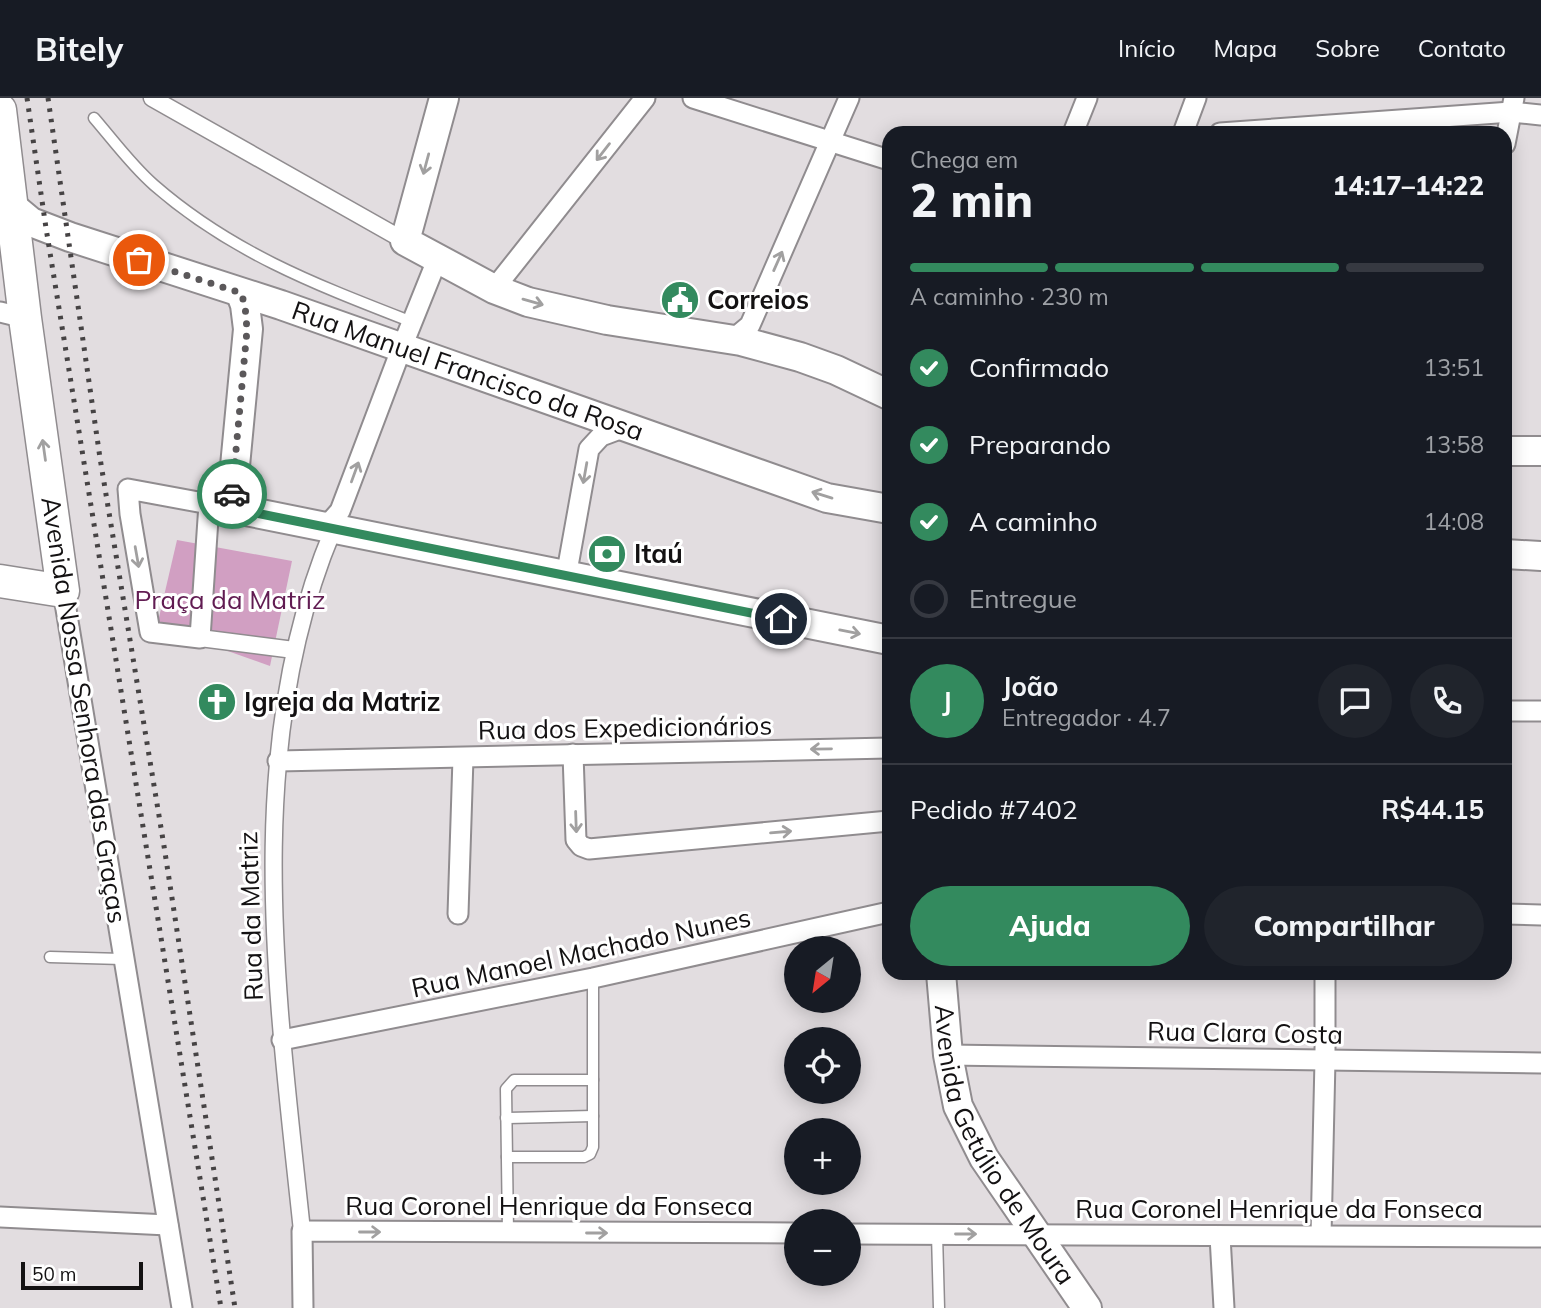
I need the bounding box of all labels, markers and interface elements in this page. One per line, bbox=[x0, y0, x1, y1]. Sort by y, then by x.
text: Bitely bbox=[35, 28, 123, 69]
text: Início bbox=[1118, 33, 1175, 63]
text: Mapa bbox=[1213, 33, 1277, 63]
text: Sobre bbox=[1315, 33, 1380, 63]
text: Contato bbox=[1418, 33, 1506, 63]
one-way arrow bbox=[596, 142, 611, 160]
text: Chega em bbox=[910, 145, 1018, 174]
one-way arrow bbox=[419, 153, 432, 175]
text: 14:17–14:22 bbox=[1333, 169, 1484, 202]
text: 2 min bbox=[910, 171, 1033, 229]
pin bbox=[109, 230, 169, 290]
icon: bag bbox=[120, 241, 158, 279]
one-way arrow bbox=[772, 251, 785, 272]
public building icon: Correios bbox=[659, 279, 701, 321]
text: A caminho · 230 m bbox=[910, 282, 1109, 311]
place label: Correios bbox=[707, 283, 809, 316]
street label: Rua Manuel Francisco da Rosa bbox=[288, 293, 648, 448]
one-way arrow bbox=[521, 297, 543, 310]
icon: check bbox=[910, 349, 948, 387]
text: Confirmado bbox=[969, 351, 1109, 384]
text: 13:51 bbox=[1424, 353, 1484, 382]
icon: check bbox=[910, 426, 948, 464]
text: Preparando bbox=[969, 428, 1111, 461]
text: 13:58 bbox=[1424, 430, 1484, 459]
one-way arrow bbox=[37, 439, 50, 462]
courier bbox=[197, 459, 267, 529]
one-way arrow bbox=[577, 461, 591, 484]
one-way arrow bbox=[350, 462, 362, 484]
icon: car bbox=[213, 475, 251, 513]
one-way arrow bbox=[812, 488, 834, 501]
street label: Avenida Nossa Senhora das Graças bbox=[34, 494, 135, 926]
icon: check bbox=[910, 503, 948, 541]
text: A caminho bbox=[969, 505, 1098, 538]
text: 14:08 bbox=[1424, 507, 1484, 536]
bank icon: Itaú bbox=[586, 533, 628, 575]
place label: Itaú bbox=[634, 537, 683, 570]
one-way arrow bbox=[131, 545, 145, 568]
text: Entregue bbox=[969, 582, 1077, 615]
park label: Praça da Matriz bbox=[135, 583, 325, 616]
pin bbox=[751, 589, 811, 649]
icon: home bbox=[762, 600, 800, 638]
one-way arrow bbox=[838, 626, 861, 640]
button: chat bbox=[1318, 664, 1392, 738]
button: phone bbox=[1410, 664, 1484, 738]
text: João bbox=[1002, 670, 1058, 703]
church icon: Igreja da Matriz bbox=[196, 681, 238, 723]
place label: Igreja da Matriz bbox=[244, 685, 440, 718]
text: J bbox=[942, 685, 952, 718]
text: Entregador · 4.7 bbox=[1002, 703, 1171, 732]
street label: Rua dos Expedicionários bbox=[478, 708, 772, 747]
one-way arrow bbox=[810, 742, 833, 756]
text: Pedido #7402 bbox=[910, 793, 1078, 826]
text: R$44.15 bbox=[1381, 793, 1484, 826]
one-way arrow bbox=[569, 810, 582, 833]
one-way arrow bbox=[770, 825, 792, 838]
street label: Rua da Matriz bbox=[231, 831, 270, 1001]
button: Ajuda bbox=[910, 886, 1190, 966]
button: Compartilhar bbox=[1204, 886, 1484, 966]
street label: Rua Manoel Machado Nunes bbox=[408, 900, 754, 1005]
north arrow bbox=[784, 936, 861, 1013]
map controls bbox=[784, 936, 861, 1286]
street label: Avenida Getúlio de Moura bbox=[928, 1003, 1083, 1291]
street label: Rua Clara Costa bbox=[1147, 1014, 1343, 1051]
button: locate bbox=[784, 1027, 861, 1104]
button: + bbox=[784, 1118, 861, 1195]
street label: Rua Coronel Henrique da Fonseca bbox=[345, 1189, 753, 1222]
street label: Rua Coronel Henrique da Fonseca bbox=[1075, 1192, 1483, 1225]
button: − bbox=[784, 1209, 861, 1286]
one-way arrow bbox=[358, 1225, 381, 1238]
one-way arrow bbox=[586, 1226, 609, 1240]
one-way arrow bbox=[954, 1227, 977, 1241]
scale bar bbox=[21, 1259, 144, 1291]
text: 50 m bbox=[32, 1262, 76, 1286]

